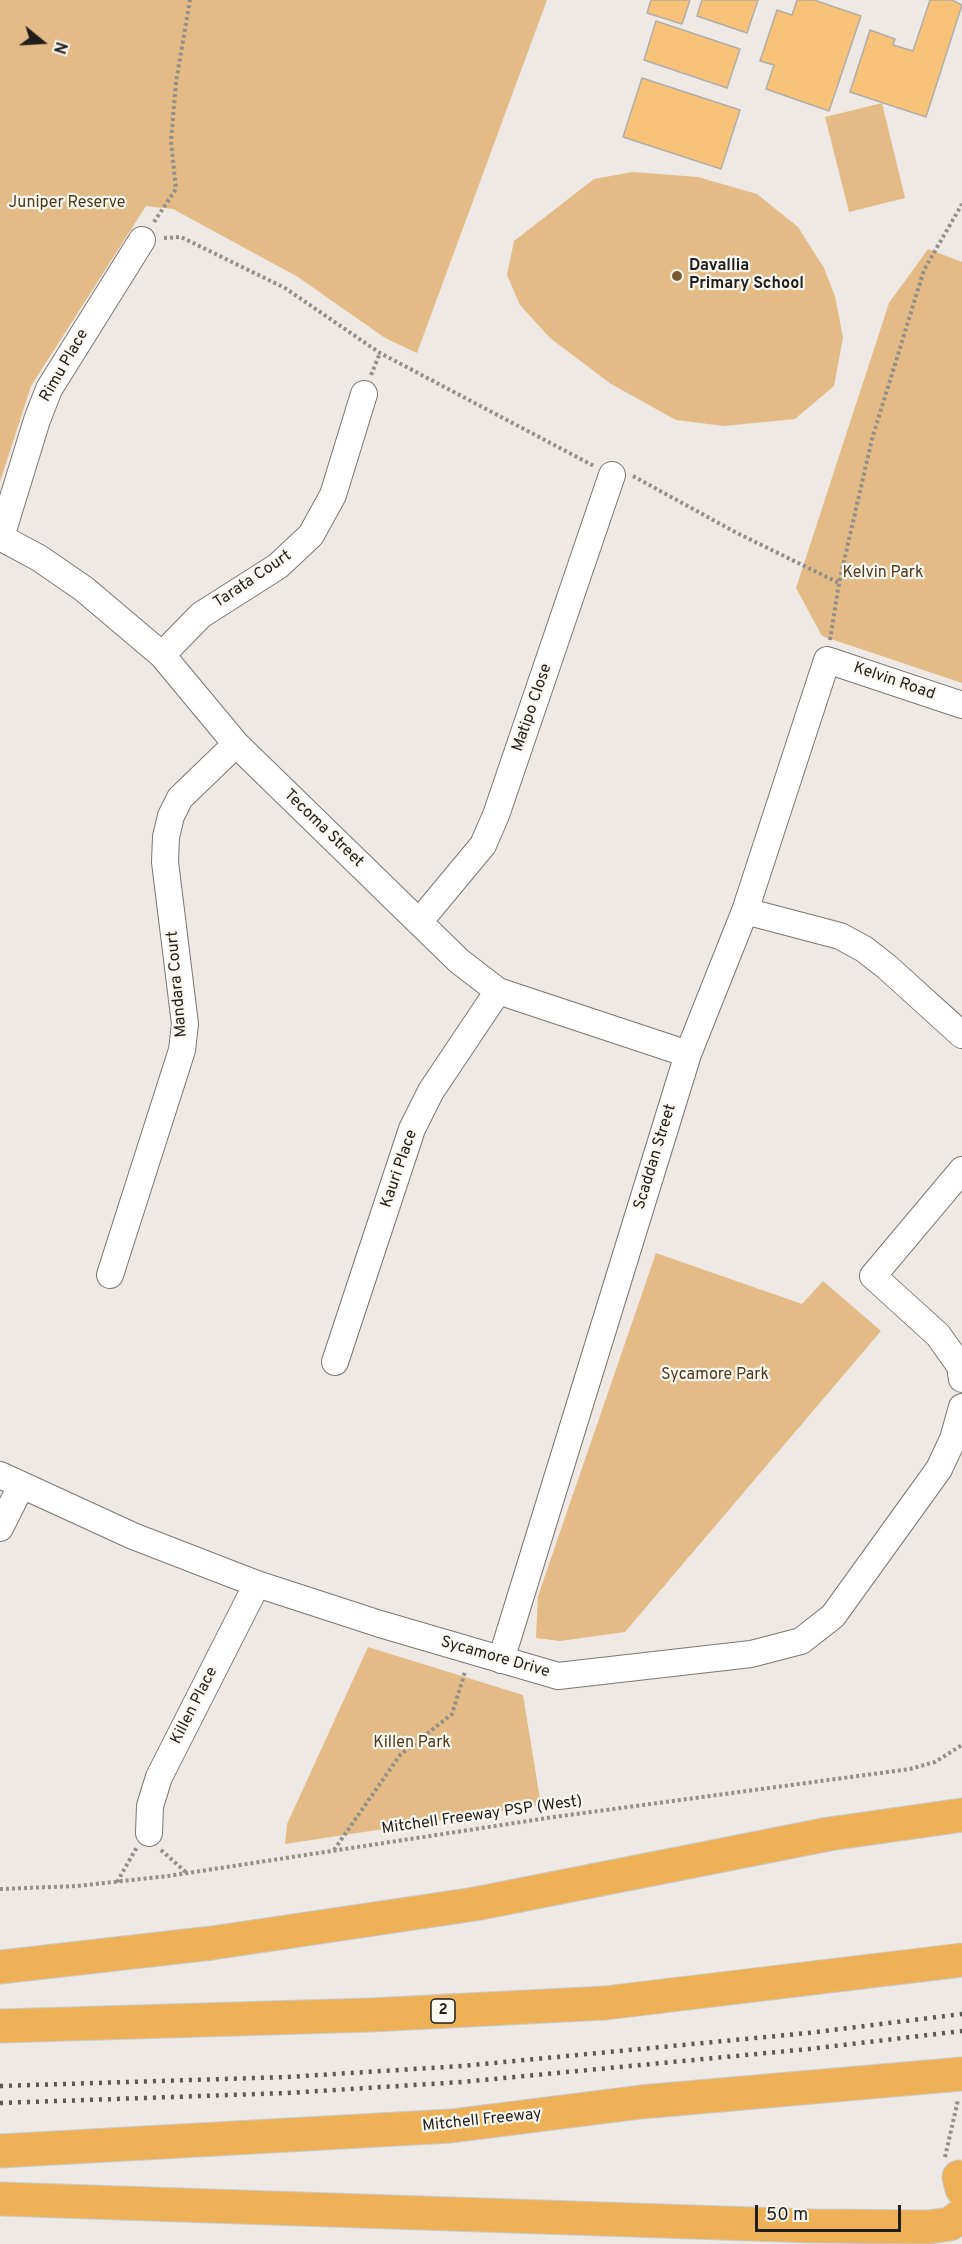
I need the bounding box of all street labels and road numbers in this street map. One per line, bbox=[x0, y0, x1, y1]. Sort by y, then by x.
street label: Rimu Place bbox=[37, 326, 93, 406]
street label: Tarata Court bbox=[210, 547, 296, 613]
street label: Kelvin Road bbox=[851, 659, 937, 705]
street label: Matipo Close bbox=[509, 662, 557, 754]
street label: Tecoma Street bbox=[279, 786, 367, 872]
street label: Mandara Court bbox=[164, 930, 192, 1038]
street label: Scaddan Street bbox=[631, 1102, 681, 1212]
street label: Kauri Place bbox=[378, 1127, 422, 1211]
street label: Sycamore Drive bbox=[438, 1633, 552, 1683]
street label: Killen Place bbox=[167, 1664, 223, 1748]
street label: Mitchell Freeway PSP (West) bbox=[380, 1792, 584, 1840]
road number: 2 bbox=[431, 1999, 455, 2023]
street label: Mitchell Freeway bbox=[421, 2105, 543, 2137]

